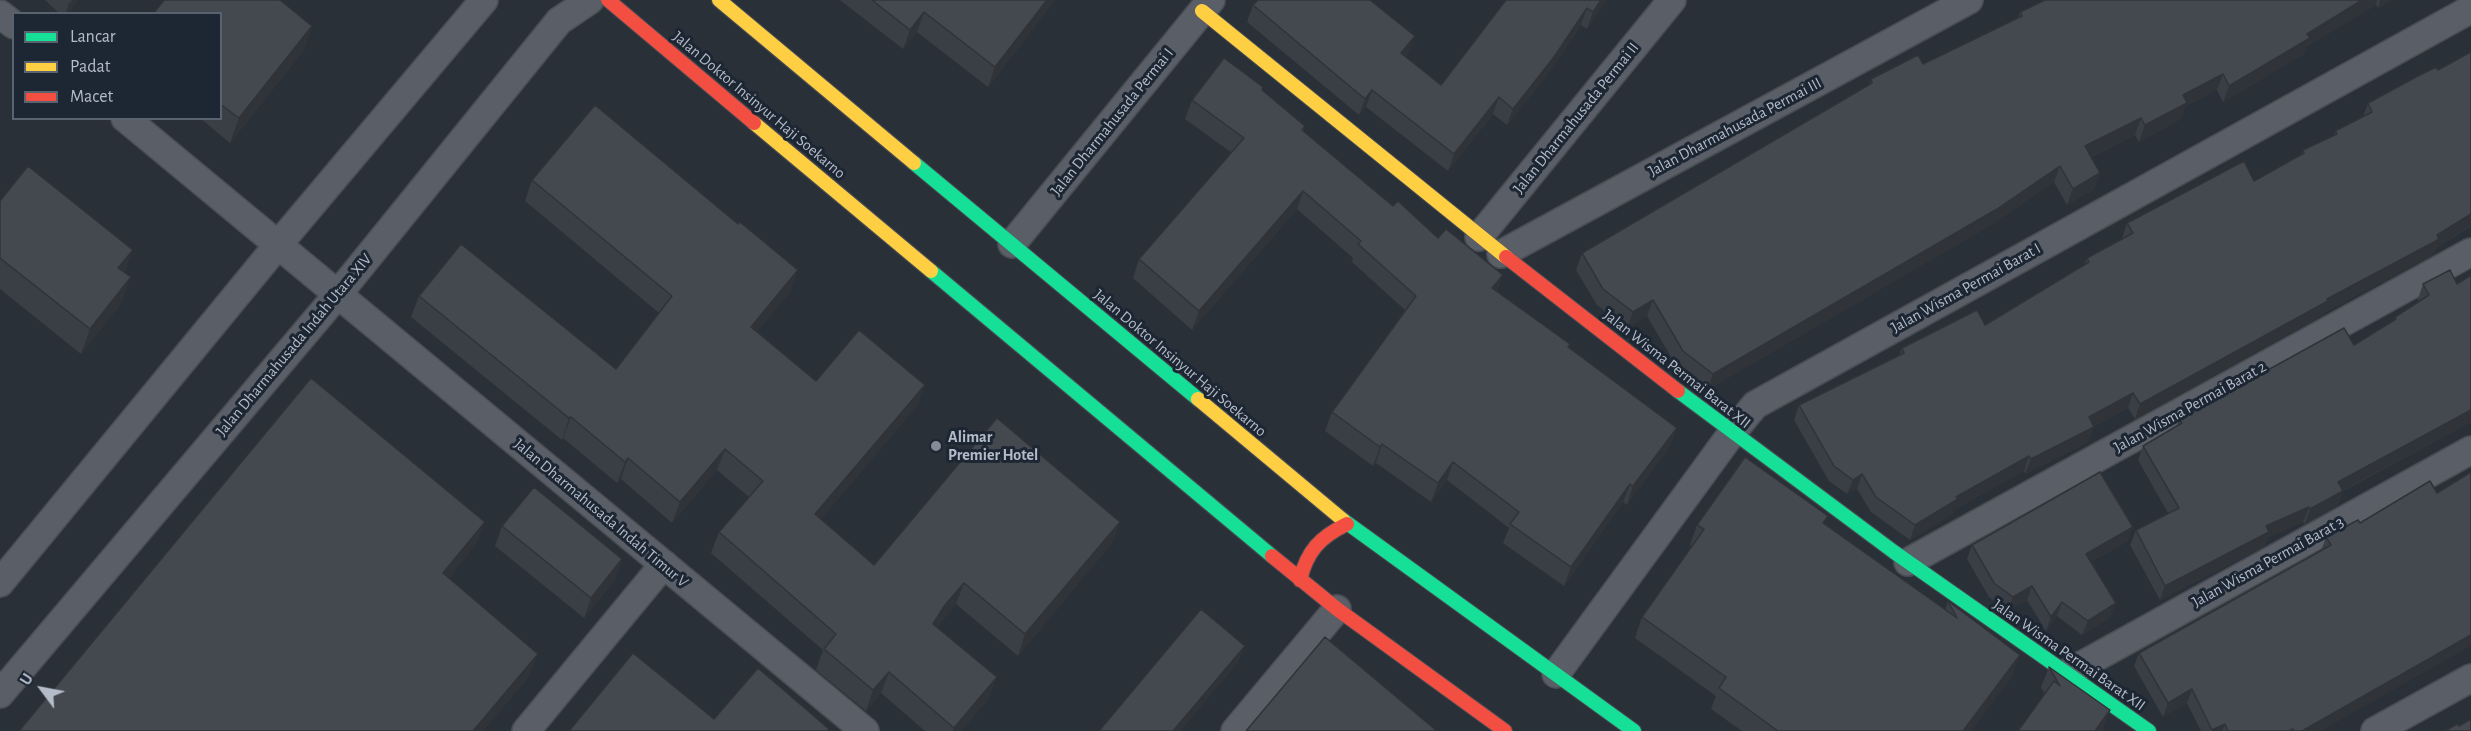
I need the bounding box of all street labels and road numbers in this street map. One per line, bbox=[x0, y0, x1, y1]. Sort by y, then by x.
street label: Jalan Doktor Insinyur Haji Soekarno bbox=[669, 27, 849, 183]
street label: Jalan Dharmahusada Permai II bbox=[1509, 39, 1643, 197]
street label: Jalan Dharmahusada Permai I bbox=[1046, 44, 1178, 200]
street label: Jalan Dharmahusada Permai III bbox=[1645, 73, 1825, 181]
street label: Jalan Wisma Permai Barat I bbox=[1888, 239, 2044, 337]
street label: Jalan Dharmahusada Indah Utara XIV bbox=[212, 250, 376, 440]
street label: Jalan Doktor Insinyur Haji Soekarno bbox=[1090, 285, 1270, 441]
street label: Jalan Wisma Permai Barat XII bbox=[1599, 305, 1755, 433]
street label: Jalan Wisma Permai Barat 2 bbox=[2110, 357, 2270, 457]
street label: Jalan Dharmahusada Indah Timur V bbox=[510, 434, 692, 592]
street label: Jalan Wisma Permai Barat 3 bbox=[2189, 512, 2347, 612]
street label: Jalan Wisma Permai Barat XII bbox=[1989, 595, 2149, 715]

